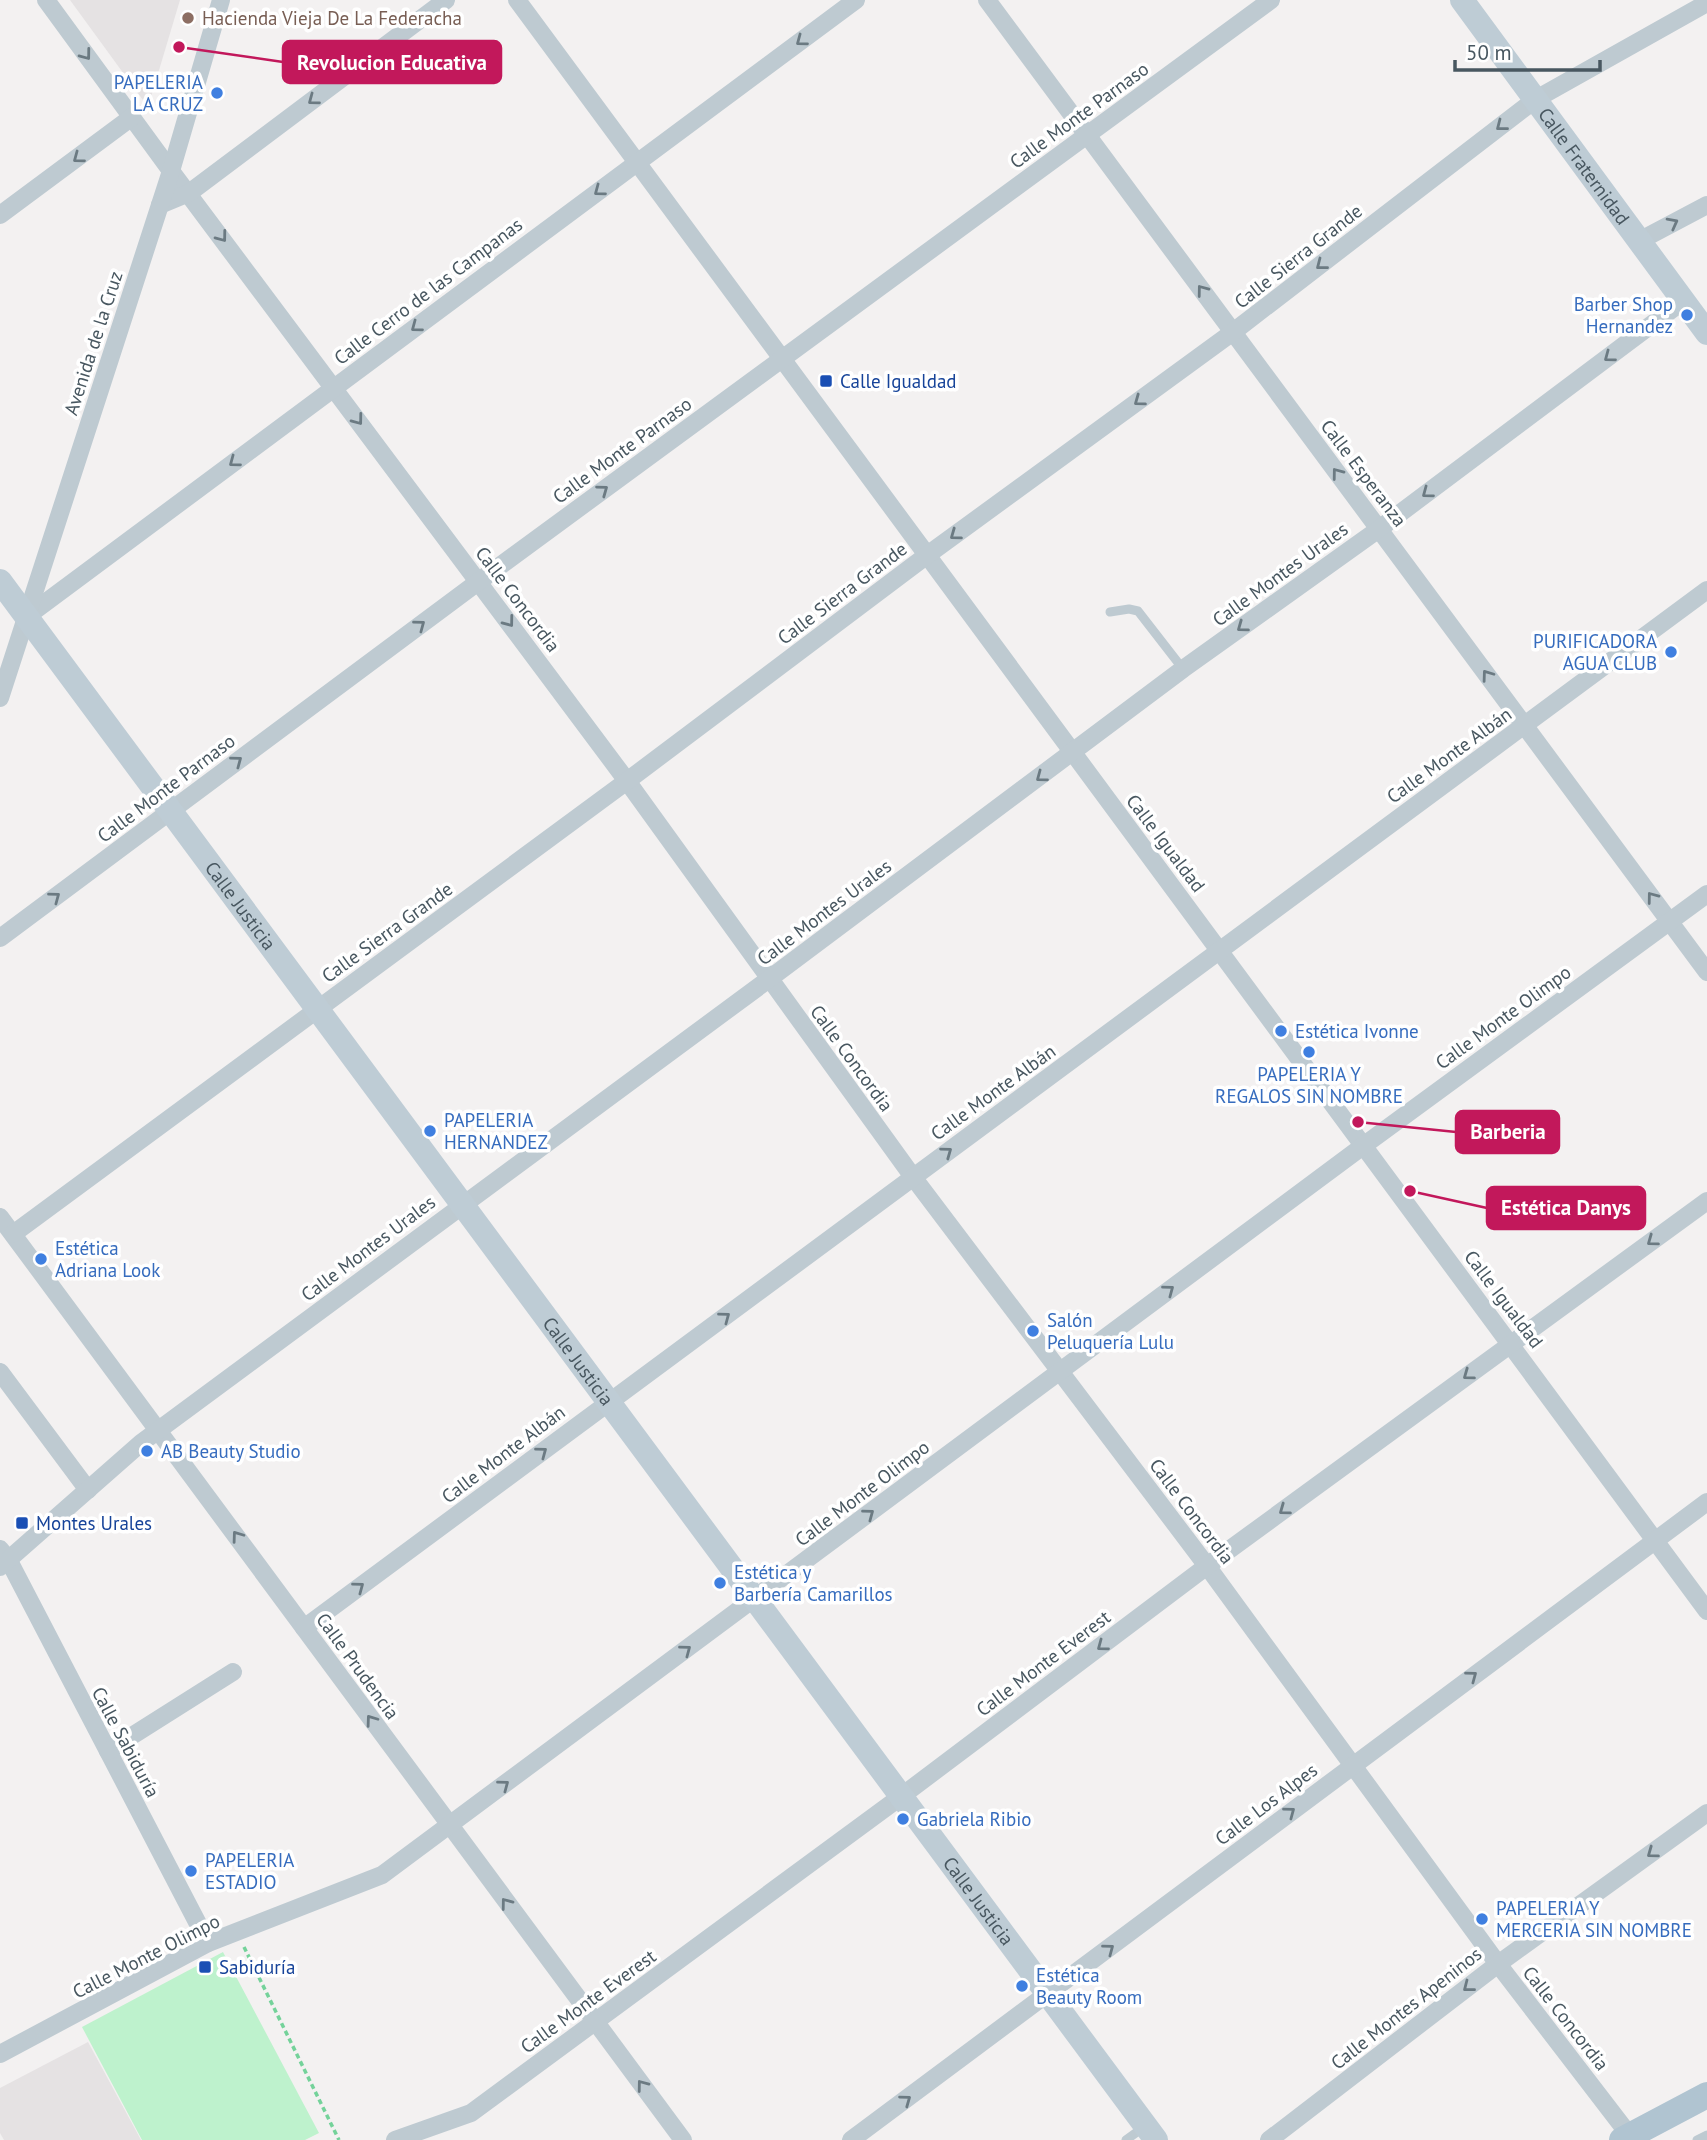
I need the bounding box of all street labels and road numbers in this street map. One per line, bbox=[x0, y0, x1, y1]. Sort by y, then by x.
street label: Calle Monte Parnaso bbox=[1005, 56, 1153, 174]
street label: Calle Fraternidad bbox=[1533, 103, 1635, 229]
street label: Calle Sierra Grande bbox=[1229, 199, 1367, 313]
street label: Calle Cerro de las Campanas bbox=[329, 212, 527, 370]
street label: Avenida de la Cruz bbox=[58, 268, 128, 418]
street label: Calle Monte Parnaso bbox=[548, 391, 696, 509]
street label: Calle Esperanza bbox=[1316, 415, 1412, 531]
street label: Calle Montes Urales bbox=[1207, 517, 1353, 631]
street label: Calle Sierra Grande bbox=[773, 537, 911, 649]
street label: Calle Concordia bbox=[470, 541, 566, 657]
street label: Calle Monte Albán bbox=[1382, 702, 1516, 808]
street label: Calle Monte Parnaso bbox=[92, 728, 240, 848]
street label: Calle Igualdad bbox=[1121, 789, 1211, 897]
street label: Calle Montes Urales bbox=[752, 854, 896, 970]
street label: Calle Justicia bbox=[200, 856, 281, 955]
street label: Calle Sierra Grande bbox=[317, 876, 457, 988]
street label: Calle Monte Olimpo bbox=[1430, 960, 1576, 1074]
street label: Calle Concordia bbox=[805, 1000, 899, 1116]
street label: Calle Monte Albán bbox=[926, 1039, 1060, 1145]
street label: Calle Montes Urales bbox=[296, 1190, 440, 1306]
street label: Calle Igualdad bbox=[1459, 1245, 1549, 1353]
street label: Calle Justicia bbox=[538, 1312, 619, 1410]
street label: Calle Monte Albán bbox=[436, 1400, 570, 1508]
street label: Calle Monte Olimpo bbox=[790, 1435, 934, 1551]
street label: Calle Concordia bbox=[1144, 1453, 1240, 1569]
street label: Calle Monte Everest bbox=[971, 1604, 1115, 1721]
street label: Calle Prudencia bbox=[311, 1608, 405, 1724]
street label: Calle Sabiduría bbox=[87, 1682, 165, 1802]
street label: Calle Los Alpes bbox=[1210, 1758, 1322, 1850]
street label: Calle Justicia bbox=[938, 1852, 1019, 1950]
street label: Calle Monte Olimpo bbox=[68, 1909, 224, 2003]
street label: Calle Montes Apeninos bbox=[1326, 1942, 1486, 2074]
street label: Calle Monte Everest bbox=[516, 1943, 661, 2058]
street label: Calle Concordia bbox=[1518, 1961, 1614, 2075]

